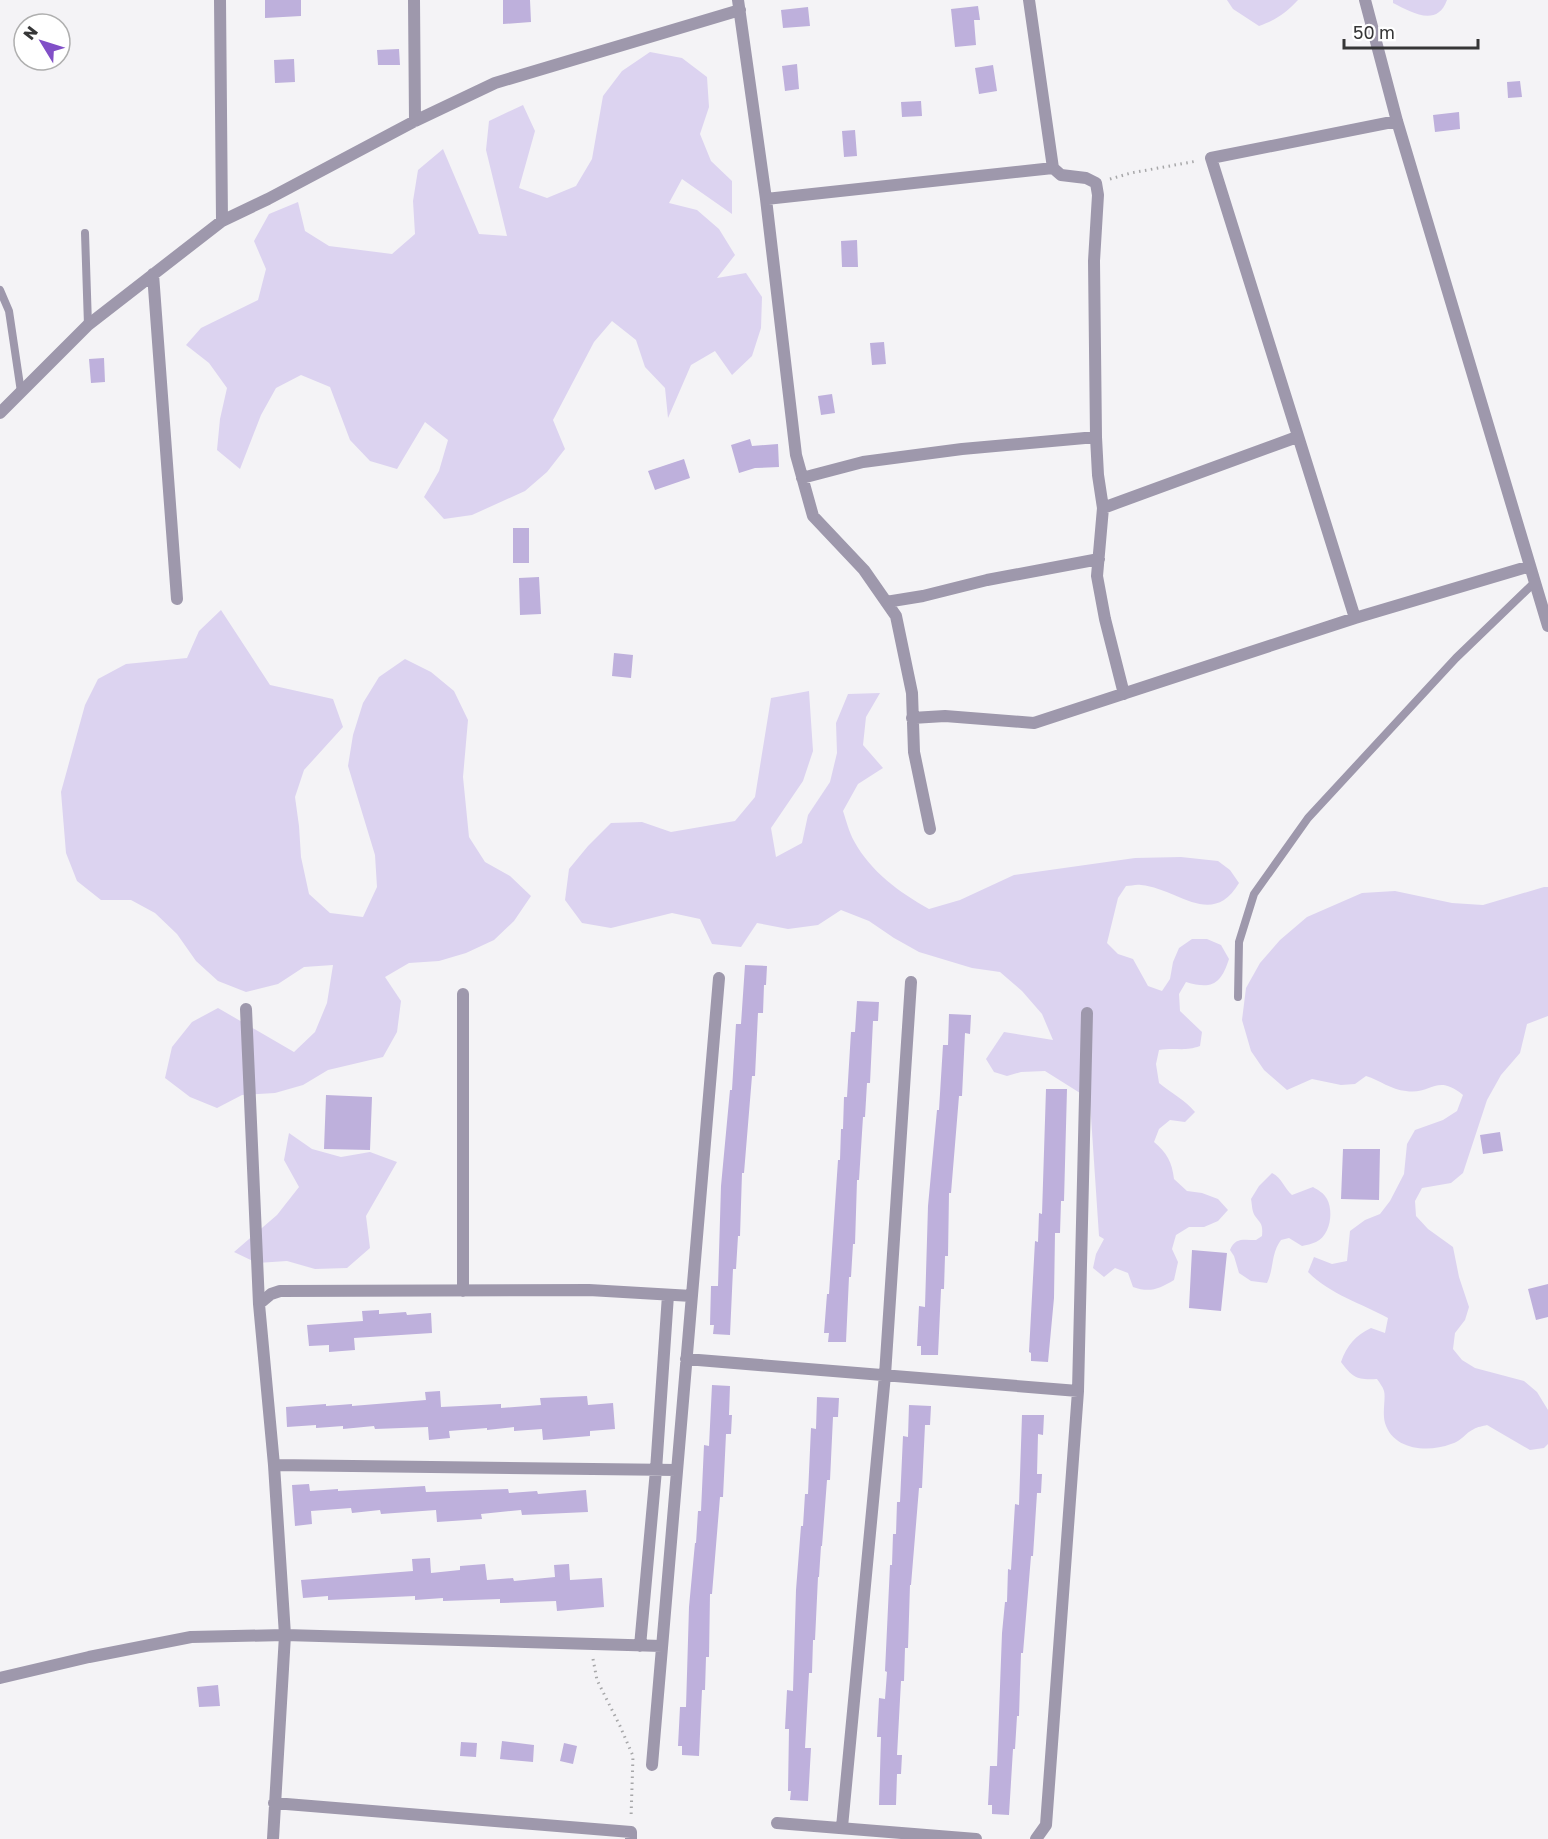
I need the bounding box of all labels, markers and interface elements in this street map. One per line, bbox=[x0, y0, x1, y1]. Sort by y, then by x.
north arrow bbox=[12, 12, 72, 72]
scale bar bbox=[1344, 12, 1478, 50]
text: 50 m bbox=[1353, 21, 1395, 43]
text: N bbox=[19, 22, 42, 44]

